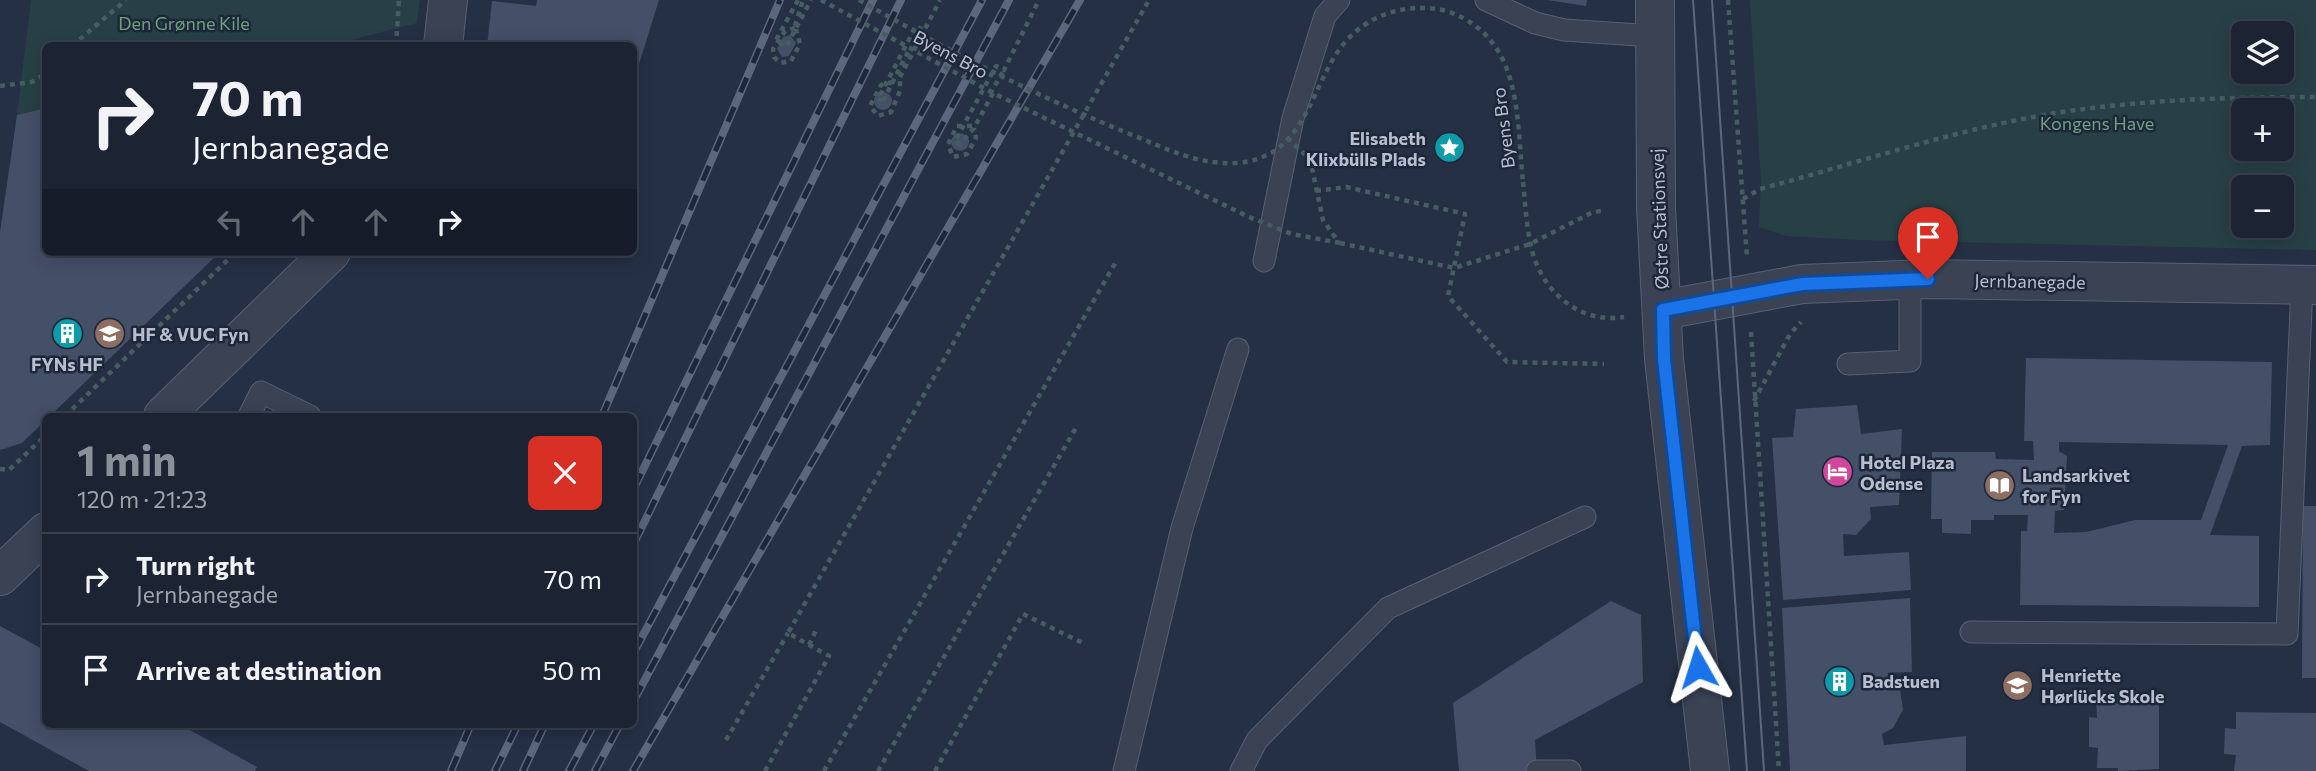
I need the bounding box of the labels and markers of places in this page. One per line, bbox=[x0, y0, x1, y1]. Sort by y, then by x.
place label: Elisabeth Klixbülls Plads bbox=[1306, 127, 1426, 170]
place icon: Elisabeth Klixbülls Plads bbox=[1432, 131, 1466, 165]
pin bbox=[1898, 207, 1958, 279]
building icon: FYNs HF bbox=[50, 317, 84, 351]
school or university icon: HF & VUC Fyn bbox=[92, 317, 126, 351]
place label: HF & VUC Fyn bbox=[132, 323, 249, 345]
place label: FYNs HF bbox=[31, 353, 103, 375]
place label: Hotel Plaza Odense bbox=[1860, 451, 1954, 494]
hotel icon: Hotel Plaza Odense bbox=[1820, 455, 1854, 489]
place label: Landsarkivet for Fyn bbox=[2022, 464, 2130, 507]
library icon: Landsarkivet for Fyn bbox=[1982, 468, 2016, 502]
building icon: Badstuen bbox=[1822, 664, 1856, 698]
place label: Henriette Hørlücks Skole bbox=[2041, 664, 2165, 707]
school or university icon: Henriette Hørlücks Skole bbox=[2001, 668, 2035, 702]
place label: Badstuen bbox=[1862, 670, 1940, 692]

